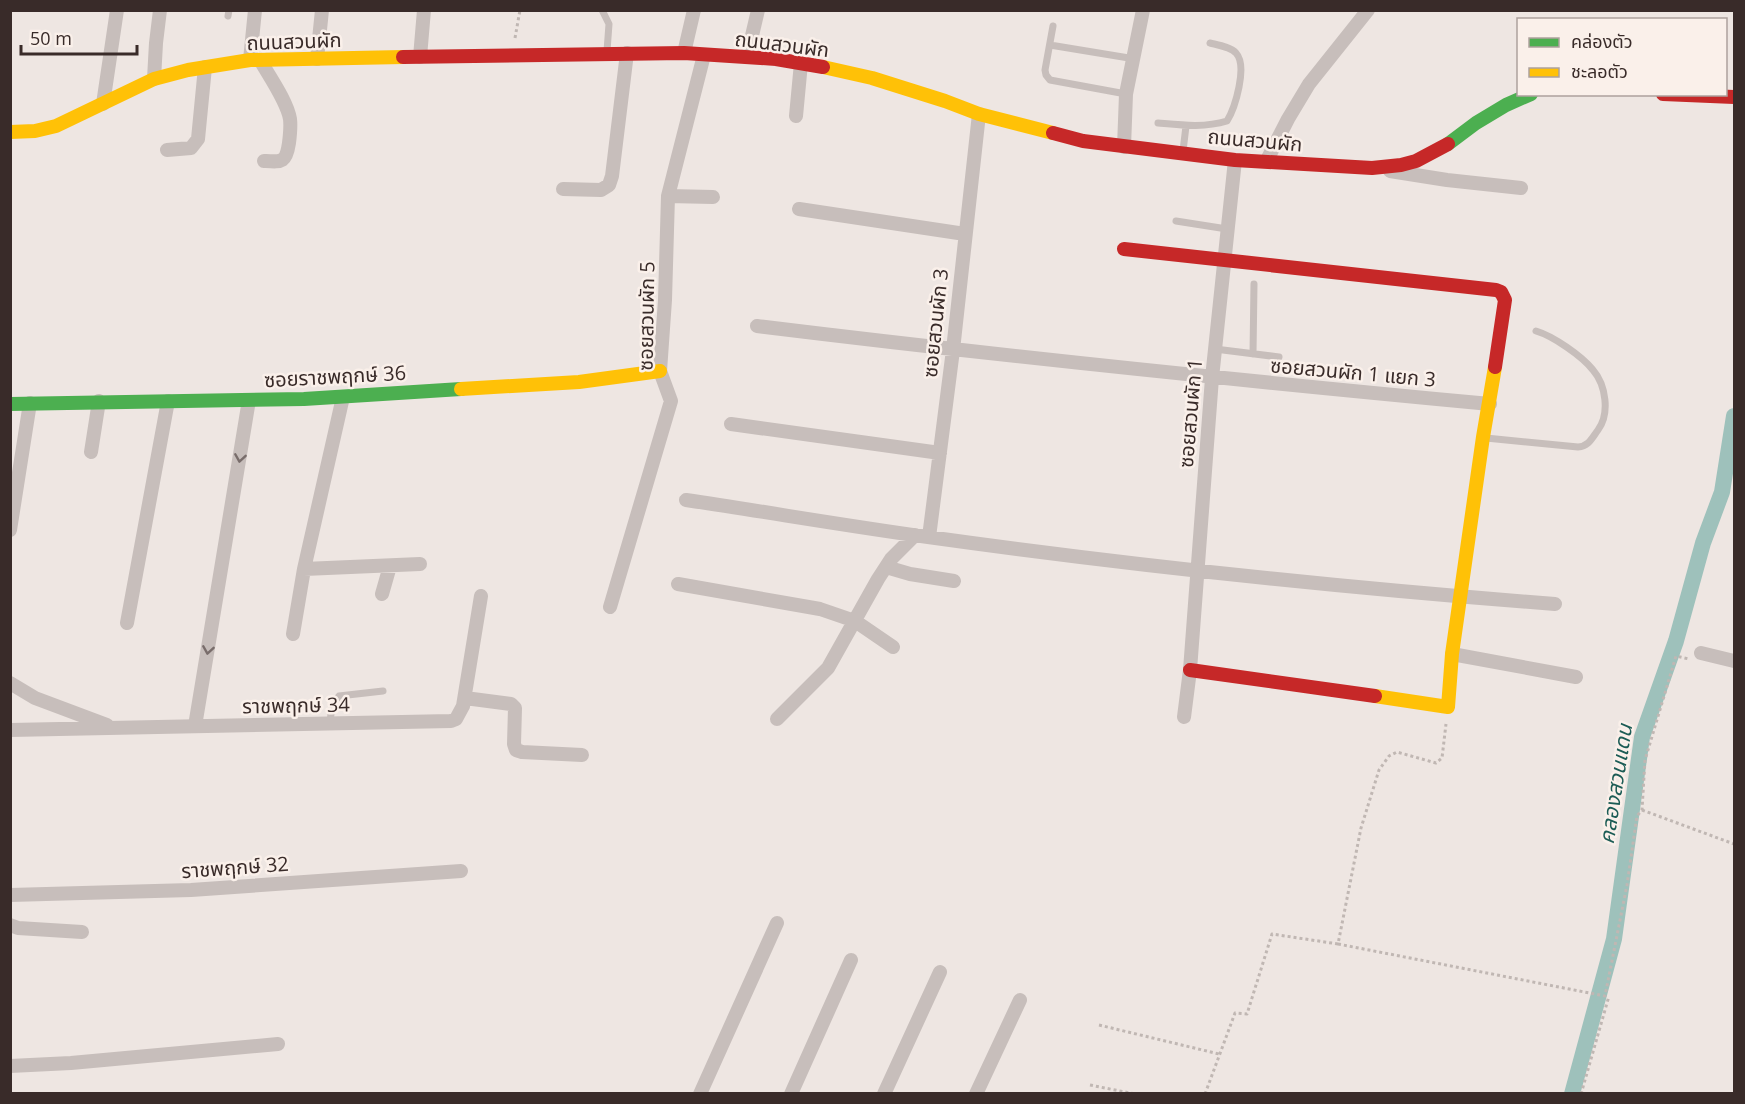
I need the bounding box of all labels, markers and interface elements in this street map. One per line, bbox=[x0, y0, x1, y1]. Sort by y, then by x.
scale bar bbox=[21, 18, 136, 56]
legend bbox=[1517, 18, 1727, 96]
street label: ถนนสวนผัก bbox=[733, 25, 831, 63]
text: 50 m bbox=[30, 26, 72, 50]
street label: ถนนสวนผัก bbox=[246, 26, 342, 56]
text: คล่องตัว bbox=[1571, 29, 1633, 53]
text: ชะลอตัว bbox=[1571, 59, 1628, 83]
street label: ถนนสวนผัก bbox=[1206, 122, 1304, 158]
street label: ซอยสวนผัก 5 bbox=[632, 261, 660, 371]
street label: ซอยสวนผัก 3 bbox=[916, 267, 954, 379]
street label: ซอยสวนผัก 1 แยก 3 bbox=[1269, 351, 1437, 393]
street label: ซอยสวนผัก 1 bbox=[1172, 357, 1208, 469]
street label: ซอยราชพฤกษ์ 36 bbox=[263, 359, 407, 393]
one-way arrow bbox=[234, 453, 246, 462]
one-way arrow bbox=[202, 645, 215, 655]
street label: ราชพฤกษ์ 34 bbox=[242, 691, 351, 719]
water label: คลองสวนแดน bbox=[1592, 721, 1638, 846]
street label: ราชพฤกษ์ 32 bbox=[180, 850, 290, 884]

